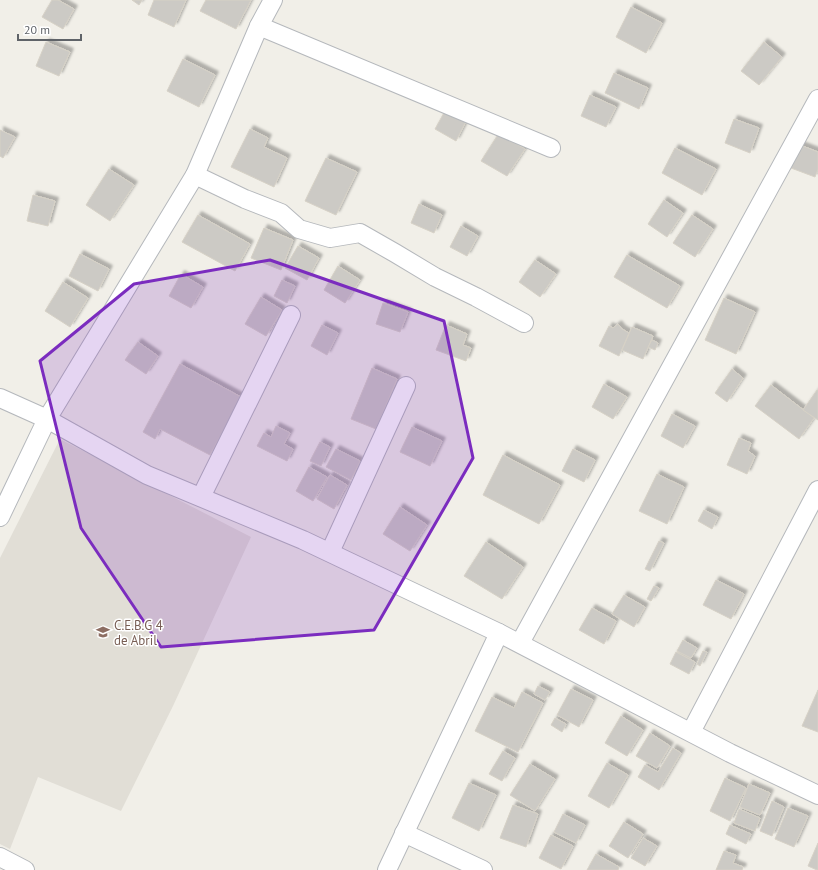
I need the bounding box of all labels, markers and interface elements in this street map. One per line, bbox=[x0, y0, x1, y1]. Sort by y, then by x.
scale bar bbox=[18, 16, 81, 42]
text: 20 m bbox=[24, 22, 50, 37]
place label: C.E.B.G 4 de Abril bbox=[114, 617, 163, 649]
school or university icon: C.E.B.G 4 de Abril bbox=[95, 624, 111, 640]

